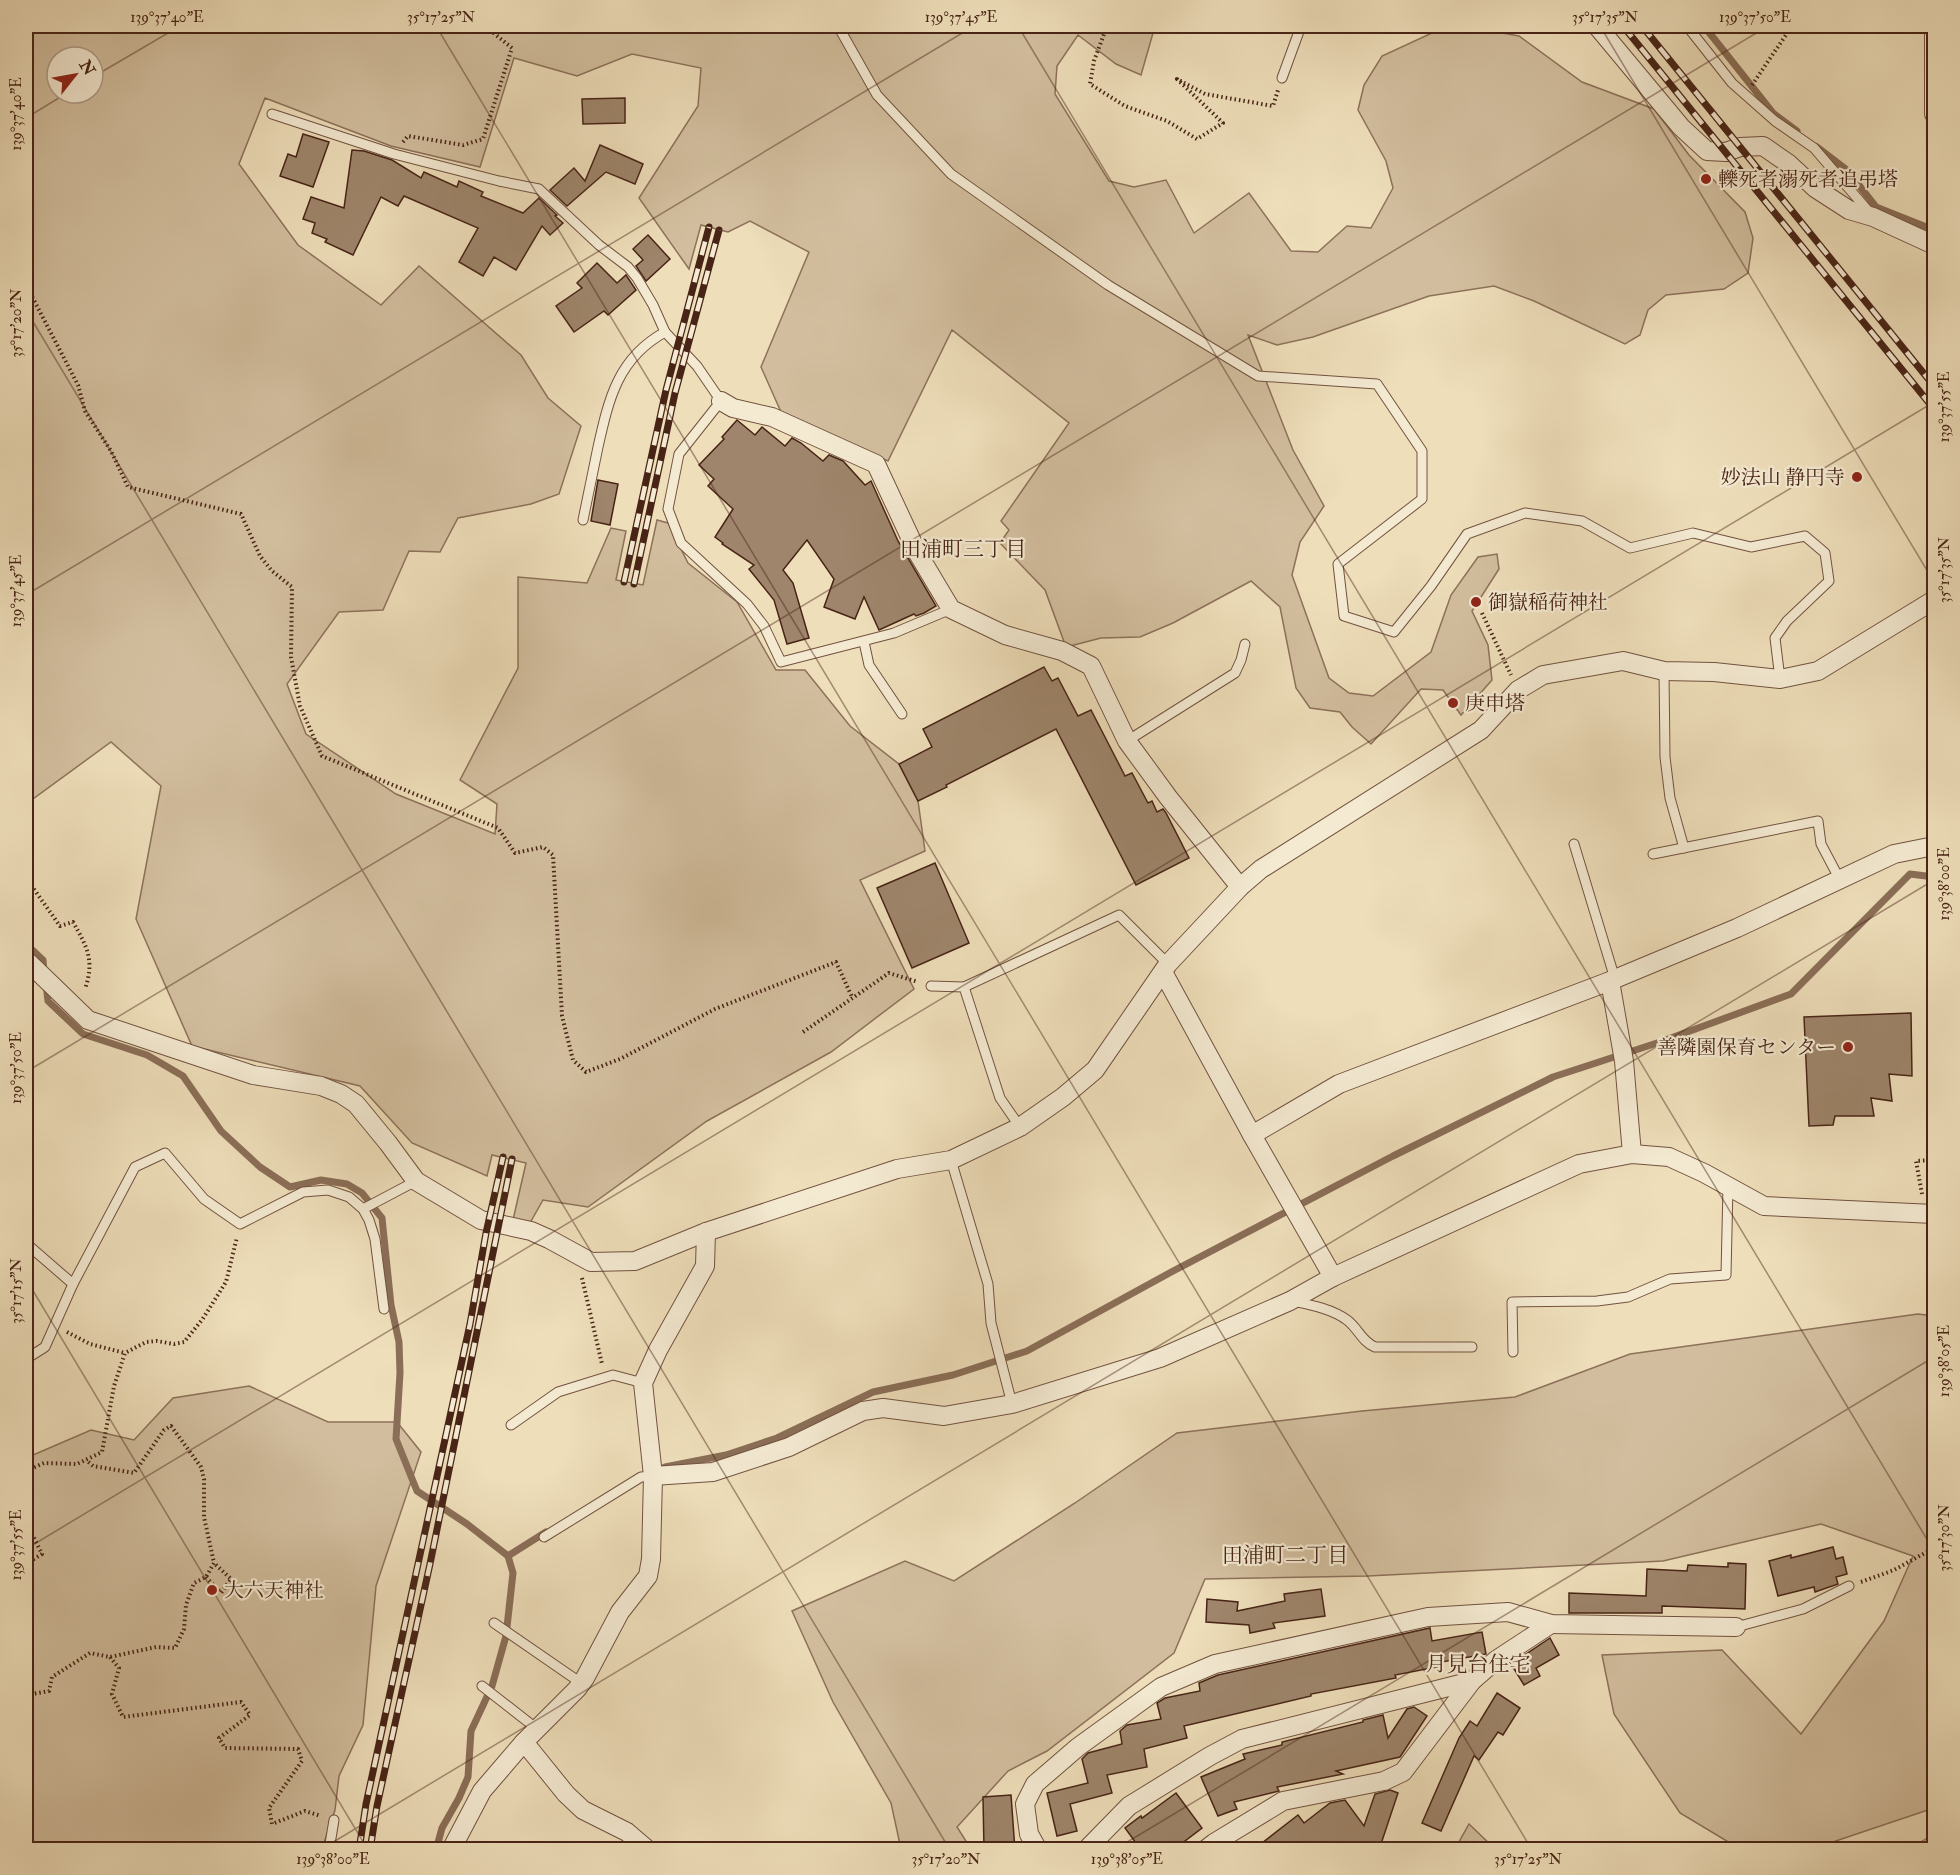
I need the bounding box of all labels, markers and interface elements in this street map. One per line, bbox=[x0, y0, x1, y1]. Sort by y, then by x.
text: 139°37'40"E bbox=[130, 8, 204, 27]
text: 35°17'25"N bbox=[407, 8, 475, 27]
text: 139°37'45"E bbox=[925, 8, 997, 27]
text: 35°17'35"N bbox=[1572, 8, 1639, 27]
text: 139°37'50"E bbox=[1719, 8, 1791, 27]
north arrow bbox=[45, 45, 105, 105]
text: N bbox=[74, 56, 100, 80]
text: 139°37'40"E bbox=[7, 77, 26, 151]
place label: 轢死者溺死者追弔塔 bbox=[1718, 167, 1898, 192]
marker: 轢死者溺死者追弔塔 bbox=[1699, 172, 1713, 186]
text: 35°17'20"N bbox=[7, 288, 26, 358]
text: 139°37'55"E bbox=[1935, 371, 1954, 443]
place label: 妙法山 静円寺 bbox=[1721, 465, 1845, 490]
marker: 妙法山 静円寺 bbox=[1850, 470, 1864, 484]
district label: 田浦町三丁目 bbox=[900, 536, 1026, 563]
text: 35°17'35"N bbox=[1935, 536, 1954, 603]
text: 139°37'45"E bbox=[7, 555, 26, 627]
place label: 御嶽稲荷神社 bbox=[1488, 590, 1608, 615]
marker: 御嶽稲荷神社 bbox=[1469, 595, 1483, 609]
place label: 庚申塔 bbox=[1465, 691, 1525, 716]
marker: 庚申塔 bbox=[1446, 696, 1460, 710]
text: 139°38'00"E bbox=[1935, 847, 1954, 921]
text: 139°37'50"E bbox=[7, 1032, 26, 1104]
place label: 善隣園保育センター bbox=[1657, 1035, 1836, 1060]
marker: 善隣園保育センター bbox=[1841, 1040, 1855, 1054]
text: 35°17'15"N bbox=[7, 1258, 26, 1324]
text: 139°38'05"E bbox=[1935, 1325, 1954, 1397]
text: 35°17'30"N bbox=[1935, 1504, 1954, 1572]
text: 139°37'55"E bbox=[7, 1509, 26, 1581]
district label: 田浦町二丁目 bbox=[1222, 1542, 1348, 1569]
place label: 大六天神社 bbox=[224, 1578, 324, 1603]
marker: 大六天神社 bbox=[205, 1583, 219, 1597]
district label: 月見台住宅 bbox=[1426, 1651, 1531, 1678]
text: 139°38'00"E bbox=[296, 1850, 370, 1869]
text: 35°17'20"N bbox=[911, 1850, 981, 1869]
text: 139°38'05"E bbox=[1091, 1850, 1163, 1869]
text: 35°17'25"N bbox=[1494, 1850, 1562, 1869]

